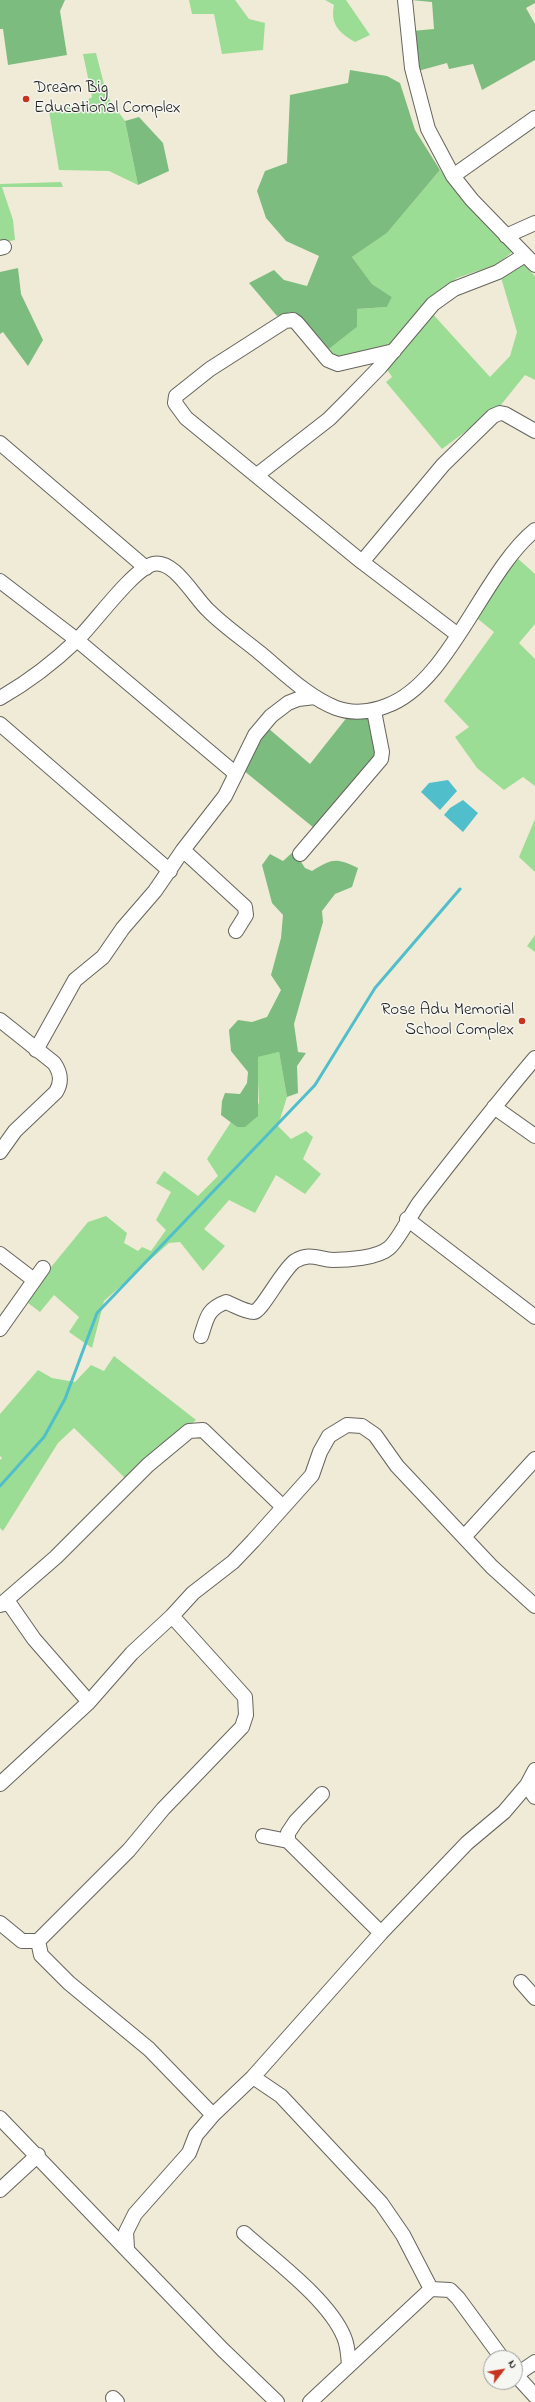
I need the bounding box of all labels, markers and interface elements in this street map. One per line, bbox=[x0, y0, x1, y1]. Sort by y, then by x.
place label: Dream Big Educational Complex bbox=[34, 79, 181, 119]
marker: Dream Big Educational Complex bbox=[21, 94, 31, 104]
place label: Rose Adu Memorial School Complex bbox=[381, 1001, 514, 1041]
marker: Rose Adu Memorial School Complex bbox=[517, 1016, 527, 1026]
north arrow bbox=[483, 2350, 523, 2390]
text: N bbox=[504, 2357, 521, 2372]

